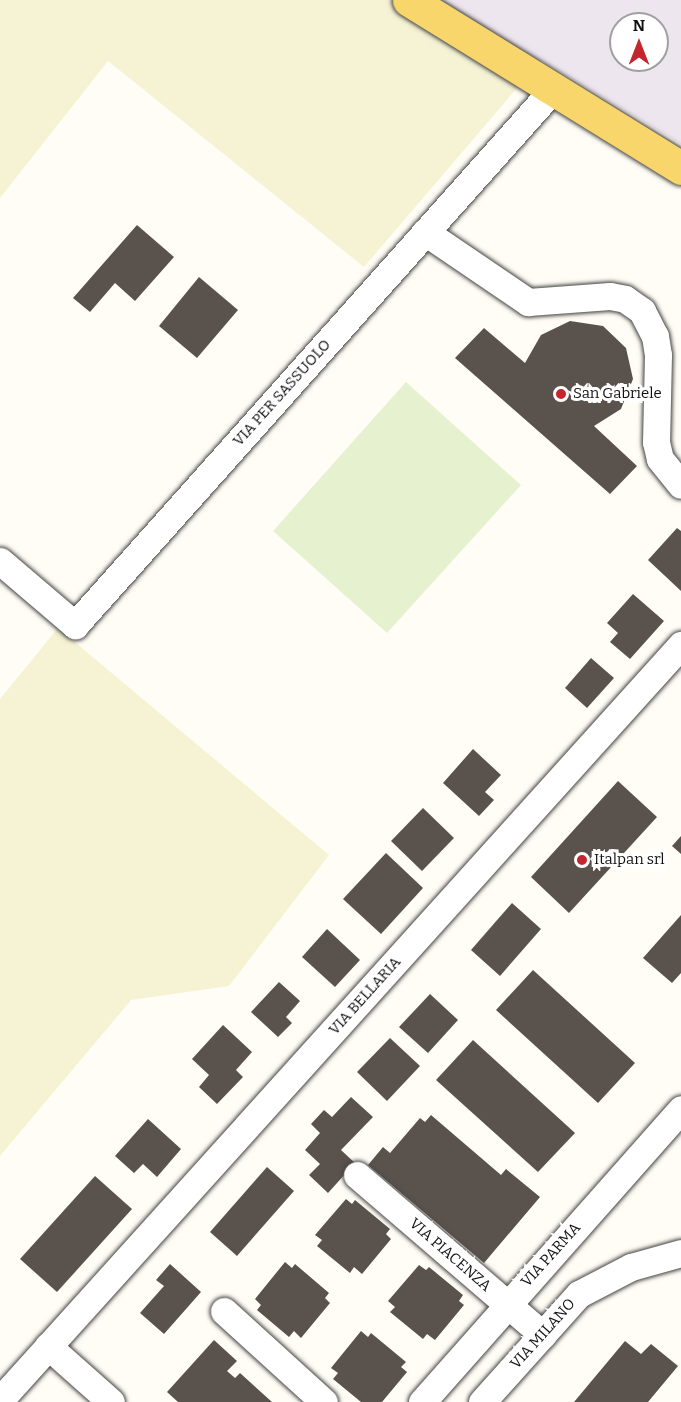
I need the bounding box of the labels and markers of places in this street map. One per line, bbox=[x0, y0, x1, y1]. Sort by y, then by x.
place label: San Gabriele bbox=[573, 385, 662, 403]
marker: San Gabriele bbox=[554, 387, 568, 401]
place label: Italpan srl bbox=[594, 851, 665, 869]
marker: Italpan srl bbox=[575, 853, 589, 867]

